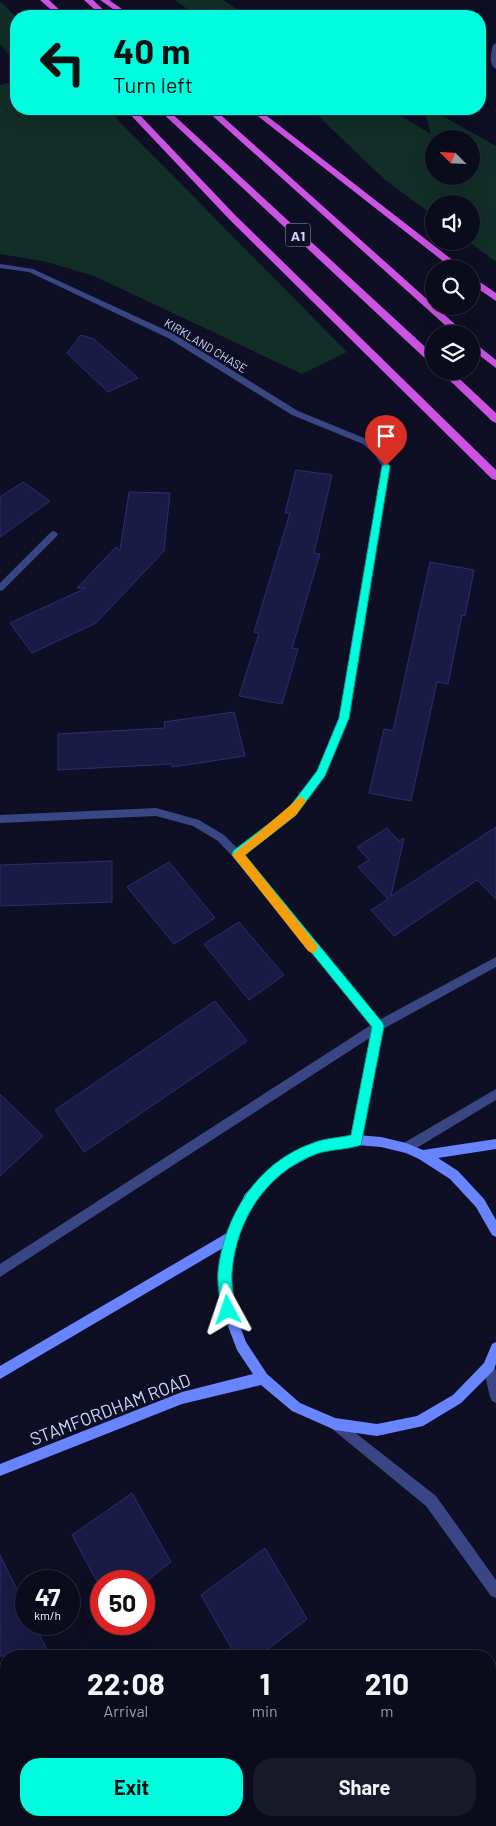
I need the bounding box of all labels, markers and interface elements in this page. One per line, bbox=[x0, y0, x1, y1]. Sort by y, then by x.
text: 40 m bbox=[113, 29, 190, 71]
icon: left bbox=[30, 30, 95, 95]
text: Turn left bbox=[113, 71, 193, 97]
north arrow bbox=[425, 130, 480, 185]
map controls bbox=[425, 130, 480, 380]
button: sound bbox=[425, 195, 480, 250]
road number: A1 bbox=[286, 224, 310, 246]
button: search bbox=[425, 260, 480, 315]
street label: KIRKLAND CHASE bbox=[162, 315, 250, 375]
button: layers bbox=[425, 325, 480, 380]
pin bbox=[365, 415, 407, 466]
icon: arrive bbox=[372, 422, 400, 450]
position arrow bbox=[201, 1283, 253, 1335]
street label: STAMFORDHAM ROAD bbox=[27, 1368, 193, 1450]
speed limit sign: 50 bbox=[90, 1570, 155, 1635]
text: 47 bbox=[35, 1581, 60, 1611]
text: km/h bbox=[34, 1608, 61, 1622]
text: 22:08 bbox=[87, 1665, 165, 1701]
text: 1 bbox=[259, 1665, 270, 1701]
text: 210 bbox=[365, 1665, 409, 1701]
text: Arrival bbox=[104, 1701, 148, 1720]
text: min bbox=[252, 1701, 278, 1720]
text: m bbox=[380, 1701, 393, 1720]
button: Exit bbox=[20, 1758, 243, 1816]
button: Share bbox=[253, 1758, 476, 1816]

